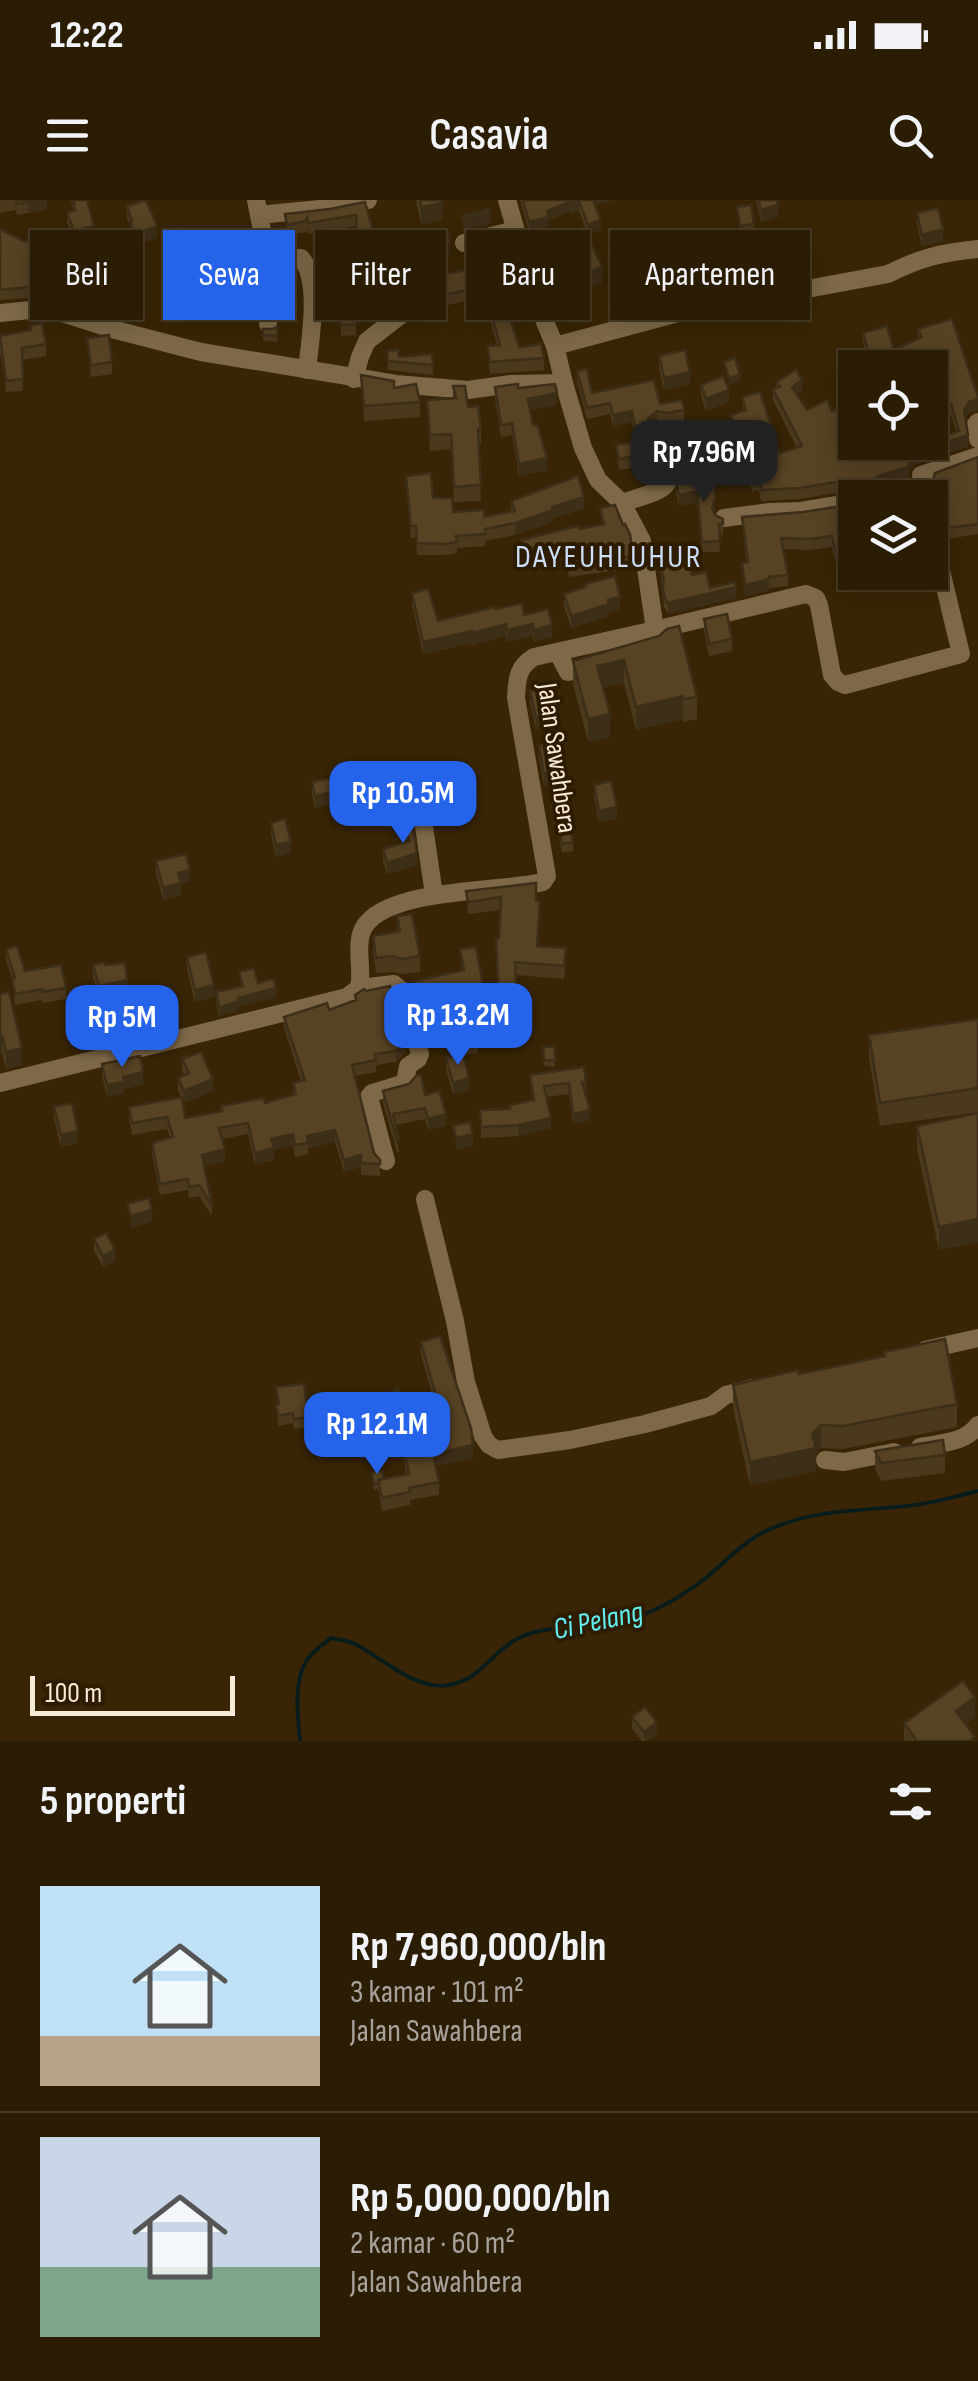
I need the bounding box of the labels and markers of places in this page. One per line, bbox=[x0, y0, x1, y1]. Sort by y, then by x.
pin: Rp 7.96M bbox=[601, 420, 807, 505]
pin: Rp 10.5M bbox=[300, 761, 506, 846]
pin: Rp 13.2M bbox=[355, 983, 561, 1068]
pin: Rp 5M bbox=[52, 985, 192, 1070]
pin: Rp 12.1M bbox=[274, 1392, 480, 1477]

